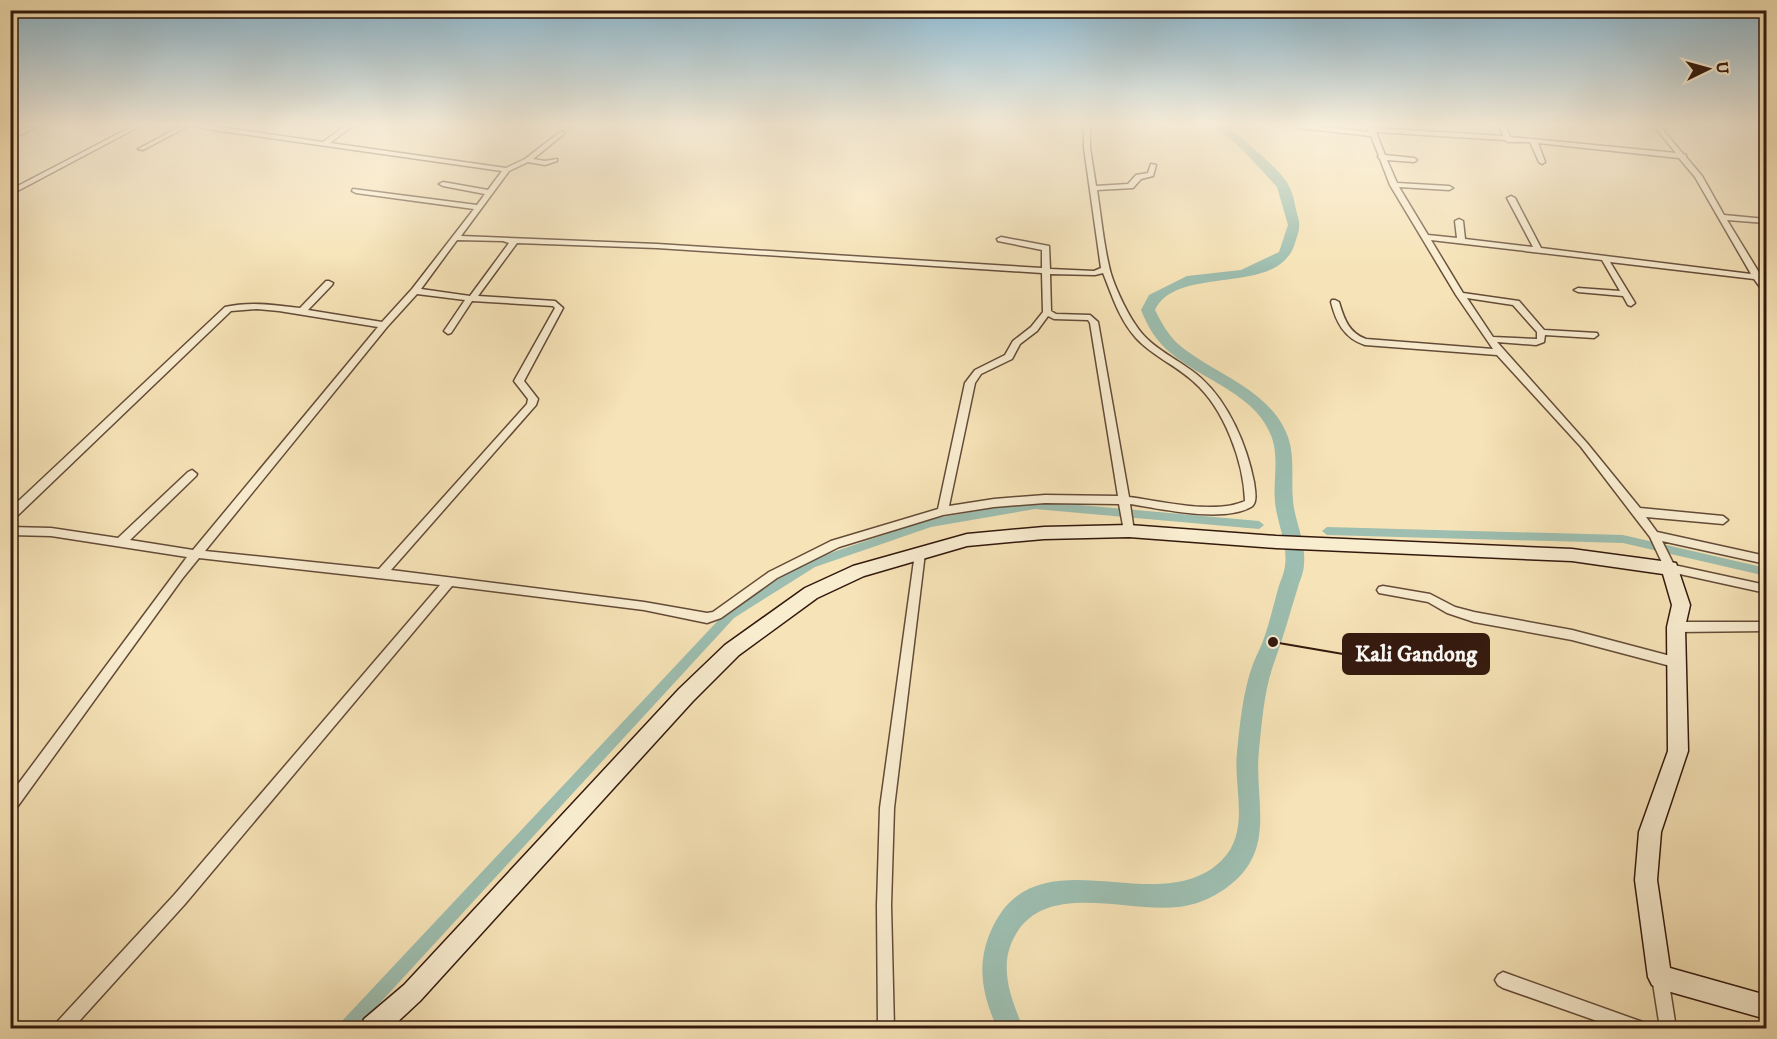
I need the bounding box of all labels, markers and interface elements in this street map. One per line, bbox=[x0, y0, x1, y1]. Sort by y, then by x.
north arrow bbox=[1678, 39, 1738, 99]
text: U bbox=[1711, 61, 1733, 75]
callout: Kali Gandong bbox=[1343, 634, 1489, 674]
text: Kali Gandong bbox=[1355, 641, 1478, 668]

